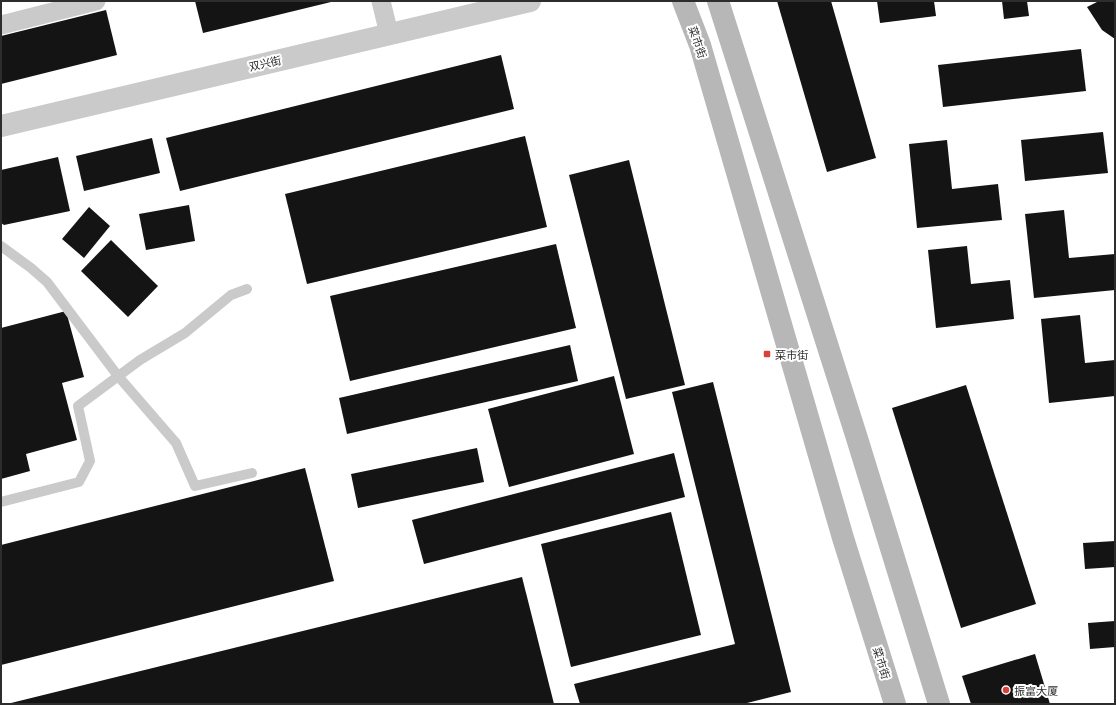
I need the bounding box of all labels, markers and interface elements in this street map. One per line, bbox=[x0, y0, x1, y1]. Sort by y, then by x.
street label: 菜市街 bbox=[686, 24, 710, 60]
street label: 双兴街 bbox=[247, 53, 283, 73]
place label: 菜市街 bbox=[775, 348, 808, 361]
marker: 菜市街 bbox=[762, 349, 772, 359]
street label: 菜市街 bbox=[871, 645, 893, 681]
place label: 振富大厦 bbox=[1014, 684, 1058, 697]
marker: 振富大厦 bbox=[1001, 685, 1011, 695]

